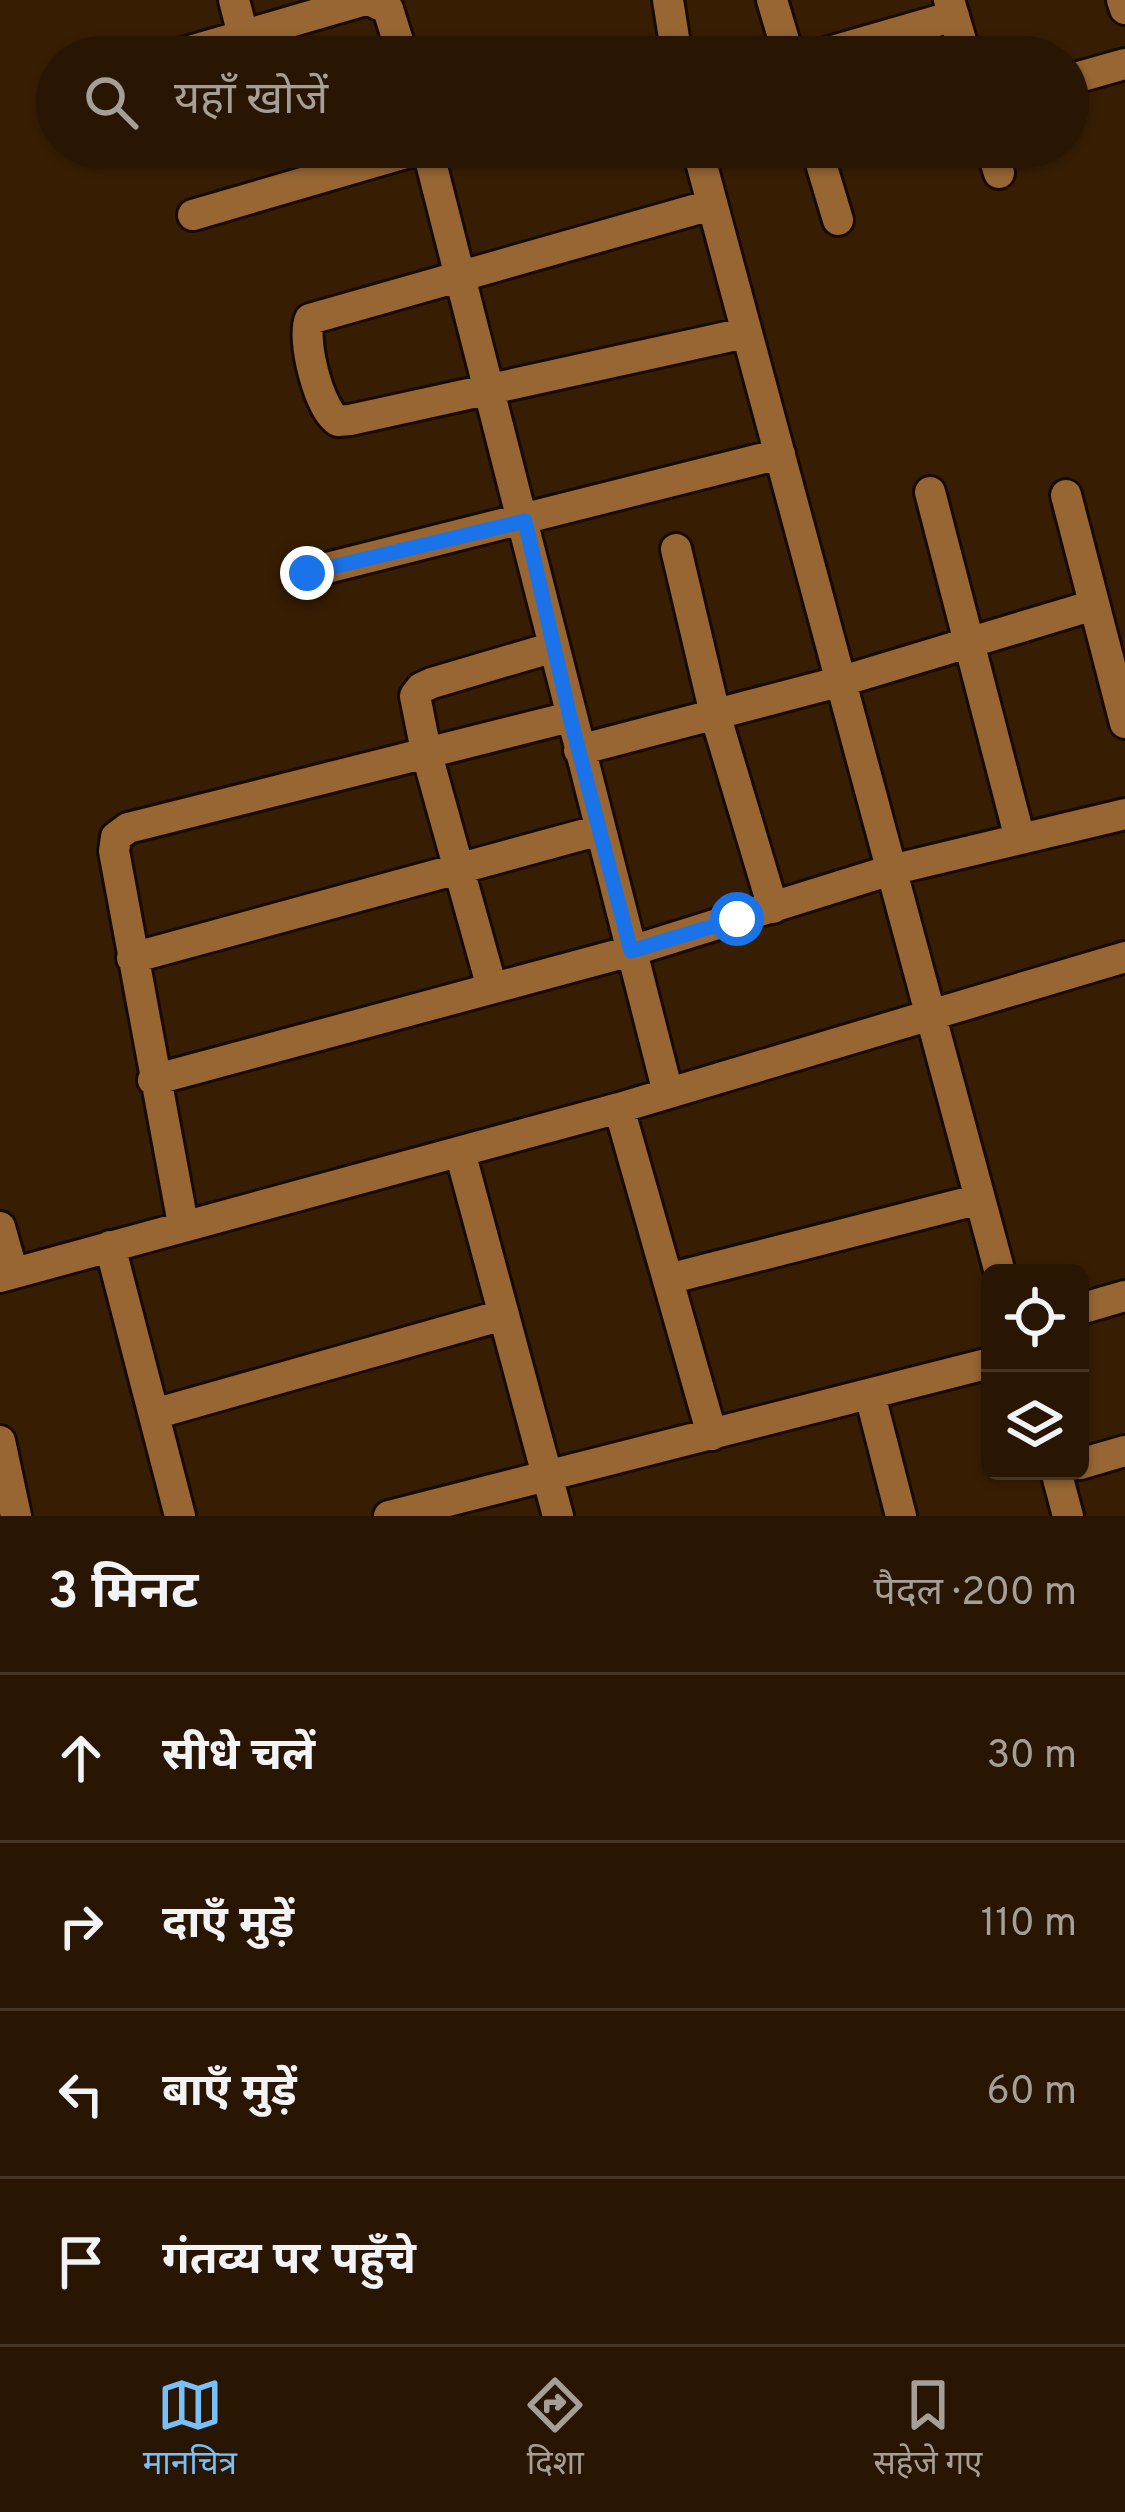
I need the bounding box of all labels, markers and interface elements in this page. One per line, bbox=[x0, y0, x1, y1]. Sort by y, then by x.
search box bbox=[36, 36, 1089, 168]
icon: search bbox=[78, 69, 144, 135]
text: यहाँ खोजें bbox=[174, 73, 328, 130]
route end bbox=[280, 546, 334, 600]
route start bbox=[710, 892, 764, 946]
map controls bbox=[981, 1264, 1089, 1480]
button: locate bbox=[981, 1264, 1089, 1372]
button: layers bbox=[981, 1372, 1089, 1480]
text: 3 मिनट bbox=[48, 1562, 198, 1627]
text: पैदल · 200 m bbox=[874, 1570, 1077, 1619]
icon: ahead bbox=[48, 1725, 114, 1791]
text: सीधे चलें bbox=[162, 1729, 315, 1786]
text: 30 m bbox=[987, 1733, 1077, 1782]
icon: right bbox=[48, 1893, 114, 1959]
text: दाएँ मुड़ें bbox=[162, 1897, 294, 1954]
text: 110 m bbox=[981, 1901, 1077, 1950]
icon: left bbox=[48, 2061, 114, 2127]
text: बाएँ मुड़ें bbox=[162, 2065, 297, 2122]
text: 60 m bbox=[986, 2069, 1077, 2118]
icon: arrive bbox=[48, 2229, 114, 2295]
text: गंतव्य पर पहुँचे bbox=[162, 2233, 416, 2290]
tab: मानचित्र bbox=[143, 2372, 237, 2487]
tab: दिशा bbox=[522, 2372, 588, 2487]
tab: सहेजे गए bbox=[873, 2372, 982, 2487]

